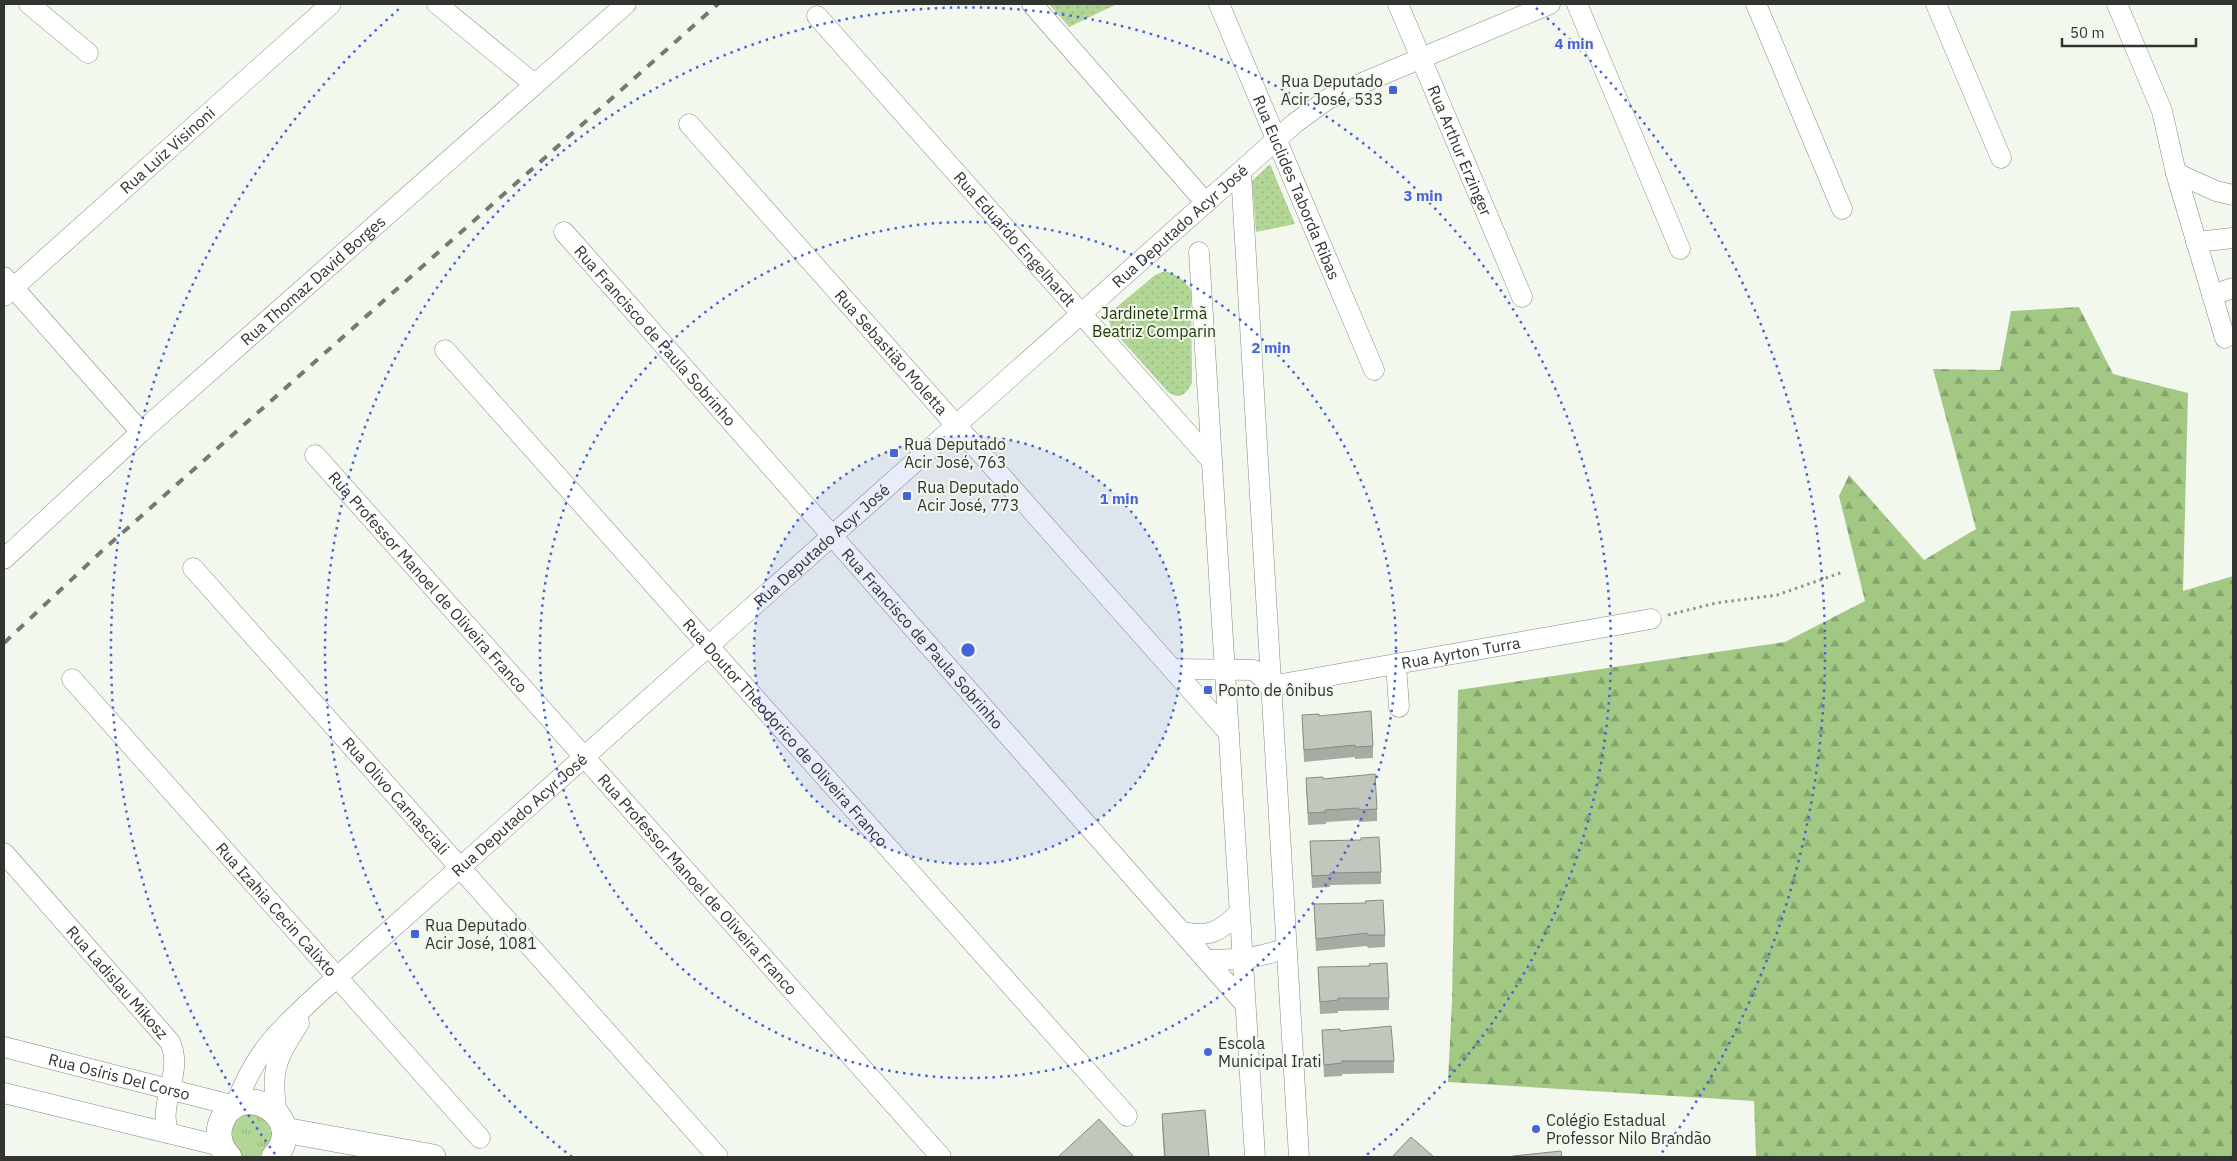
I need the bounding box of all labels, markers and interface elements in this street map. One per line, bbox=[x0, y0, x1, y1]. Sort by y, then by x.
scale bar bbox=[2062, 15, 2196, 47]
text: 50 m bbox=[2070, 23, 2105, 42]
text: 4 min bbox=[1554, 34, 1594, 53]
place label: Rua Deputado Acir José, 533 bbox=[1281, 71, 1383, 109]
street label: Rua Arthur Erzinger bbox=[1423, 82, 1497, 219]
marker: Rua Deputado Acir José, 533 bbox=[1387, 84, 1399, 96]
street label: Rua Euclides Taborda Ribas bbox=[1249, 92, 1344, 282]
street label: Rua Luiz Visinoni bbox=[116, 103, 219, 198]
street label: Rua Deputado Acyr José bbox=[1108, 160, 1252, 292]
street label: Rua Eduardo Engelhardt bbox=[950, 167, 1080, 311]
text: 3 min bbox=[1403, 186, 1443, 205]
street label: Rua Thomaz David Borges bbox=[236, 211, 389, 350]
street label: Rua Francisco de Paula Sobrinho bbox=[570, 241, 740, 430]
street label: Rua Sebastião Moletta bbox=[830, 285, 953, 419]
park label: Jardinete Irmã Beatriz Comparin bbox=[1092, 303, 1216, 341]
text: 2 min bbox=[1251, 338, 1291, 357]
place label: Rua Deputado Acir José, 763 bbox=[904, 434, 1006, 472]
marker: Rua Deputado Acir José, 763 bbox=[888, 447, 900, 459]
street label: Rua Professor Manoel de Oliveira Franco bbox=[324, 467, 532, 697]
place label: Rua Deputado Acir José, 773 bbox=[917, 477, 1019, 515]
street label: Rua Deputado Acyr José bbox=[749, 479, 894, 611]
text: 1 min bbox=[1099, 489, 1139, 508]
marker: Rua Deputado Acir José, 773 bbox=[901, 490, 913, 502]
street label: Rua Francisco de Paula Sobrinho bbox=[837, 544, 1008, 733]
street label: Rua Doutor Theodorico de Oliveira Franco bbox=[679, 614, 892, 851]
street label: Rua Ayrton Turra bbox=[1400, 632, 1522, 673]
centre of rings bbox=[959, 641, 977, 659]
place label: Ponto de ônibus bbox=[1218, 680, 1334, 700]
marker: Ponto de ônibus bbox=[1202, 684, 1214, 696]
street label: Rua Olivo Carnasciali bbox=[338, 733, 454, 859]
street label: Rua Deputado Acyr José bbox=[447, 749, 592, 881]
street label: Rua Professor Manoel de Oliveira Franco bbox=[594, 769, 802, 999]
street label: Rua Izahia Cecin Calixto bbox=[212, 838, 341, 980]
place label: Rua Deputado Acir José, 1081 bbox=[425, 915, 537, 953]
street label: Rua Ladislau Mikosz bbox=[62, 921, 173, 1043]
marker: Rua Deputado Acir José, 1081 bbox=[409, 928, 421, 940]
place label: Escola Municipal Irati bbox=[1218, 1033, 1322, 1071]
marker: Escola Municipal Irati bbox=[1202, 1046, 1214, 1058]
street label: Rua Osíris Del Corso bbox=[46, 1049, 192, 1104]
place label: Colégio Estadual Professor Nilo Brandão bbox=[1546, 1110, 1711, 1148]
marker: Colégio Estadual Professor Nilo Brandão bbox=[1530, 1123, 1542, 1135]

